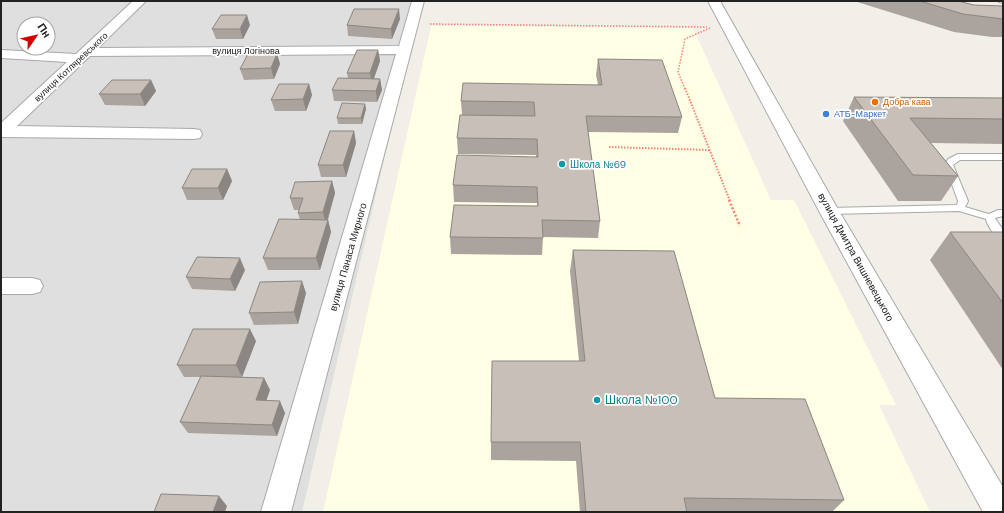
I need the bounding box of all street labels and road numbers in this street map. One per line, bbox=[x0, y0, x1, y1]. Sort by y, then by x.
street label: вулиця Котляревського bbox=[32, 30, 110, 104]
street label: вулиця Логінова bbox=[212, 45, 280, 57]
street label: вулиця Дмитра Вишневецького bbox=[815, 191, 897, 324]
street label: вулиця Панаса Мирного bbox=[326, 201, 370, 312]

